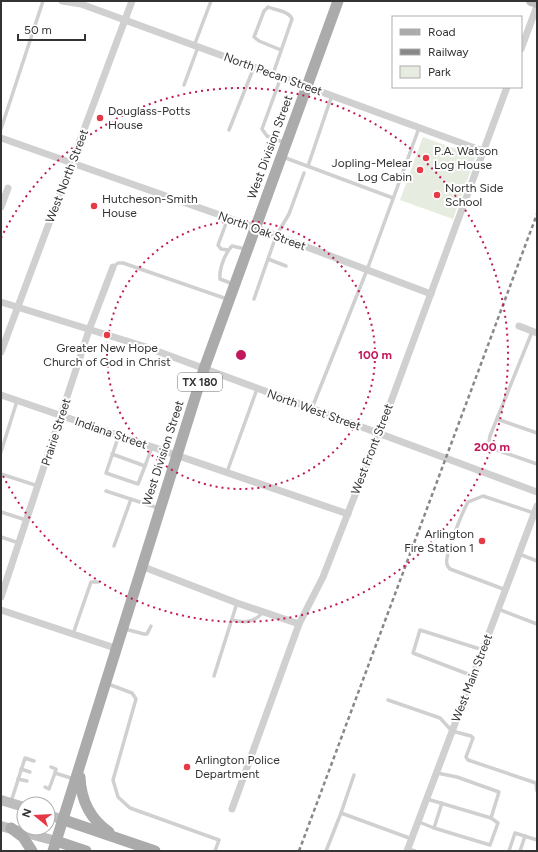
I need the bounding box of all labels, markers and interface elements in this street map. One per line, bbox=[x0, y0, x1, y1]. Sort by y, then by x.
scale bar bbox=[18, 16, 85, 42]
legend bbox=[392, 16, 522, 88]
text: 50 m bbox=[24, 23, 52, 37]
text: Road bbox=[428, 25, 456, 39]
text: Railway bbox=[428, 45, 469, 59]
street label: North Pecan Street bbox=[222, 50, 325, 98]
text: Park bbox=[428, 65, 451, 79]
street label: West Division Street bbox=[245, 93, 295, 201]
place label: Douglass-Potts House bbox=[108, 104, 191, 132]
marker: Douglass-Potts House bbox=[95, 113, 105, 123]
street label: West North Street bbox=[43, 127, 91, 225]
place label: P.A. Watson Log House bbox=[434, 144, 498, 172]
marker: P.A. Watson Log House bbox=[421, 153, 431, 163]
place label: Jopling-Melear Log Cabin bbox=[332, 156, 412, 184]
marker: Jopling-Melear Log Cabin bbox=[415, 165, 425, 175]
place label: North Side School bbox=[445, 181, 504, 209]
marker: North Side School bbox=[432, 190, 442, 200]
place label: Hutcheson-Smith House bbox=[102, 192, 198, 220]
marker: Hutcheson-Smith House bbox=[89, 201, 99, 211]
street label: North Oak Street bbox=[216, 209, 308, 254]
marker: Greater New Hope Church of God in Christ bbox=[102, 330, 112, 340]
place label: Greater New Hope Church of God in Christ bbox=[43, 341, 171, 369]
centre of rings bbox=[234, 348, 248, 362]
text: 100 m bbox=[358, 348, 392, 362]
road number: TX 180 bbox=[178, 373, 222, 391]
street label: North West Street bbox=[265, 387, 363, 434]
street label: Prairie Street bbox=[39, 396, 74, 467]
street label: West Division Street bbox=[139, 398, 187, 507]
street label: West Front Street bbox=[348, 401, 396, 496]
street label: Indiana Street bbox=[73, 414, 149, 452]
text: 200 m bbox=[474, 440, 510, 454]
place label: Arlington Fire Station 1 bbox=[404, 527, 474, 555]
marker: Arlington Fire Station 1 bbox=[477, 536, 487, 546]
street label: West Main Street bbox=[449, 632, 495, 724]
place label: Arlington Police Department bbox=[195, 753, 280, 781]
marker: Arlington Police Department bbox=[182, 762, 192, 772]
north arrow bbox=[16, 796, 56, 836]
text: N bbox=[19, 807, 34, 819]

